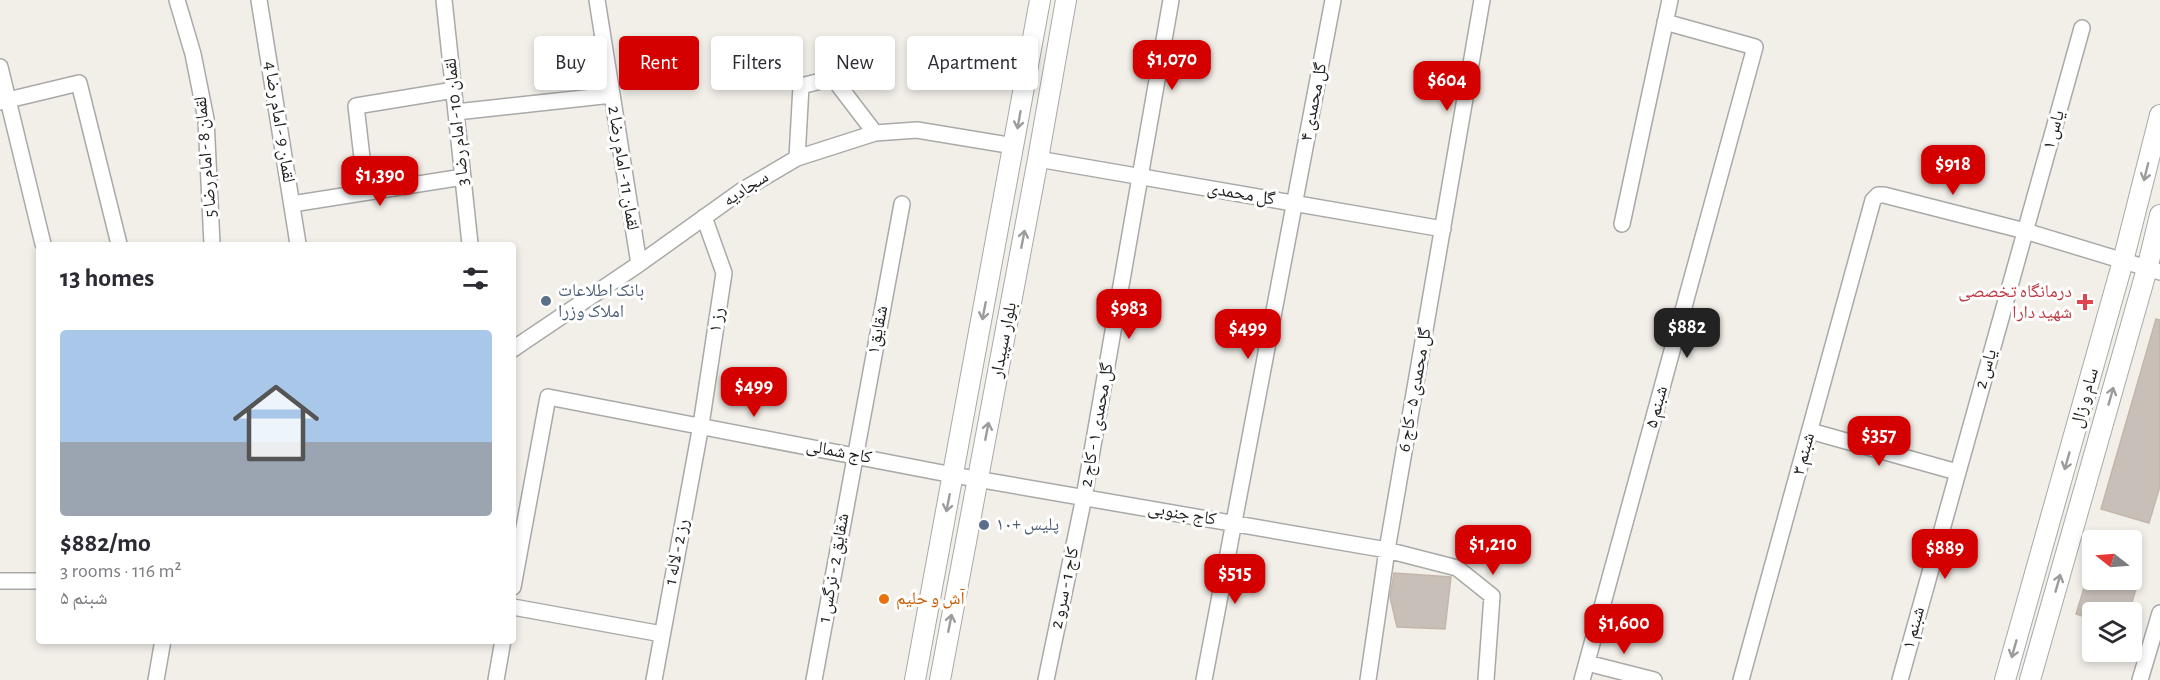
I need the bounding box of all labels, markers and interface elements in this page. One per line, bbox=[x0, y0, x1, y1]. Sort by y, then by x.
chip: Buy bbox=[534, 36, 607, 90]
chip: Rent bbox=[619, 36, 699, 90]
chip: Filters bbox=[711, 36, 803, 90]
chip: New bbox=[815, 36, 895, 90]
chip: Apartment bbox=[907, 36, 1038, 90]
pin: $1,070 bbox=[1123, 40, 1221, 91]
text: $1,070 bbox=[1147, 49, 1197, 69]
street label: لقمان 10 - امام رضا 3 bbox=[441, 57, 475, 187]
street label: لقمان 9 - امام رضا 4 bbox=[259, 60, 297, 184]
street label: گل محمدی ۴ bbox=[1298, 61, 1331, 143]
pin: $604 bbox=[1411, 61, 1483, 112]
text: $604 bbox=[1427, 70, 1467, 90]
street label: لقمان 8 - امام رضا 5 bbox=[192, 96, 222, 218]
street label: لقمان 11 - امام رضا 2 bbox=[602, 104, 642, 232]
street label: یاس ۱ bbox=[2040, 108, 2069, 152]
one-way arrow bbox=[1013, 109, 1024, 129]
pin: $918 bbox=[1917, 145, 1989, 196]
text: $918 bbox=[1935, 154, 1971, 174]
pin: $1,390 bbox=[331, 156, 429, 207]
one-way arrow bbox=[2139, 162, 2151, 181]
text: $1,390 bbox=[355, 165, 405, 185]
street label: سجادیه bbox=[720, 168, 772, 210]
street label: گل محمدی bbox=[1206, 179, 1277, 210]
one-way arrow bbox=[1018, 230, 1029, 250]
icon: filters bbox=[459, 262, 492, 295]
text: 13 homes bbox=[60, 265, 154, 291]
place label: بانک اطلاعات املاک وزرا bbox=[558, 282, 644, 321]
place label: درمانگاه تخصصى شهید دارا bbox=[1958, 283, 2072, 322]
pin: $983 bbox=[1093, 289, 1165, 340]
marker: درمانگاه تخصصى شهید دارا bbox=[2076, 293, 2094, 311]
marker: بانک اطلاعات املاک وزرا bbox=[539, 294, 553, 308]
text: $983 bbox=[1110, 298, 1148, 318]
one-way arrow bbox=[978, 301, 989, 321]
street label: بلوار سپیدار bbox=[988, 301, 1021, 380]
street label: شقایق۱ bbox=[864, 304, 893, 356]
street label: رز ۱ bbox=[706, 306, 728, 334]
pin: $882 bbox=[1651, 308, 1723, 359]
pin: $499 bbox=[1212, 309, 1284, 360]
text: $882 bbox=[1668, 317, 1706, 337]
text: $499 bbox=[1229, 318, 1267, 338]
street label: گل محمدی ۵ - کاج 6 bbox=[1395, 326, 1437, 454]
street label: یاس 2 bbox=[1972, 347, 2001, 391]
street label: گل محمدی ۱ - کاج 2 bbox=[1077, 361, 1119, 489]
street label: سام و زال bbox=[2068, 366, 2104, 431]
pin: $499 bbox=[718, 367, 790, 418]
icon: home bbox=[222, 369, 330, 477]
text: $499 bbox=[735, 376, 773, 396]
street label: شبنم ۵ bbox=[1643, 384, 1673, 431]
one-way arrow bbox=[2106, 387, 2117, 406]
pin: $357 bbox=[1843, 416, 1915, 467]
one-way arrow bbox=[982, 422, 993, 441]
text: $357 bbox=[1862, 425, 1896, 445]
street label: شبنم ۳ bbox=[1790, 431, 1820, 478]
street label: کاج شمالی bbox=[804, 437, 874, 469]
one-way arrow bbox=[2061, 451, 2072, 470]
one-way arrow bbox=[942, 493, 953, 512]
street label: کاج جنوبی bbox=[1146, 499, 1218, 531]
street label: شقایق 2 - نرگس 1 bbox=[816, 512, 853, 624]
place label: پلیس +۱۰ bbox=[996, 516, 1059, 535]
street label: رز 2 - لاله 1 bbox=[662, 517, 692, 587]
marker: پلیس +۱۰ bbox=[977, 518, 991, 532]
pin: $1,210 bbox=[1444, 525, 1542, 576]
pin: $889 bbox=[1909, 529, 1981, 580]
text: $882/mo bbox=[60, 530, 151, 556]
north arrow bbox=[2082, 530, 2142, 590]
map controls bbox=[2082, 530, 2142, 662]
text: $1,210 bbox=[1469, 534, 1517, 554]
text: $889 bbox=[1926, 538, 1964, 558]
street label: کاج 1 - سرو 2 bbox=[1048, 545, 1084, 631]
pin: $515 bbox=[1199, 554, 1271, 605]
text: 3 rooms · 116 m² bbox=[60, 561, 181, 581]
text: $515 bbox=[1218, 563, 1252, 583]
one-way arrow bbox=[2053, 574, 2064, 593]
text: شبنم ۵ bbox=[60, 588, 108, 608]
place label: آش و حلیم bbox=[896, 588, 965, 610]
marker: آش و حلیم bbox=[877, 592, 891, 606]
button: layers bbox=[2082, 602, 2142, 662]
pin: $1,600 bbox=[1575, 604, 1673, 655]
street label: شبنم ۱ bbox=[1900, 605, 1930, 652]
one-way arrow bbox=[945, 613, 956, 633]
text: $1,600 bbox=[1598, 613, 1650, 633]
one-way arrow bbox=[2008, 639, 2019, 658]

